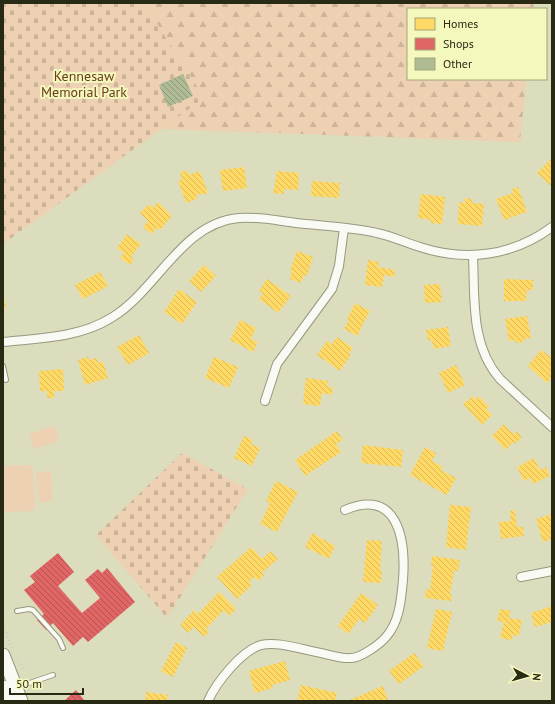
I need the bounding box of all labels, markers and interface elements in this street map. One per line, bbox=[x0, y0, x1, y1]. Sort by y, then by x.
legend bbox=[407, 8, 547, 80]
text: Homes bbox=[443, 16, 478, 31]
text: Shops bbox=[443, 36, 474, 51]
text: Other bbox=[443, 56, 472, 71]
park label: Kennesaw Memorial Park bbox=[41, 67, 127, 101]
north arrow bbox=[507, 656, 547, 696]
scale bar bbox=[10, 670, 83, 696]
text: N bbox=[530, 673, 544, 681]
text: 50 m bbox=[16, 676, 42, 691]

